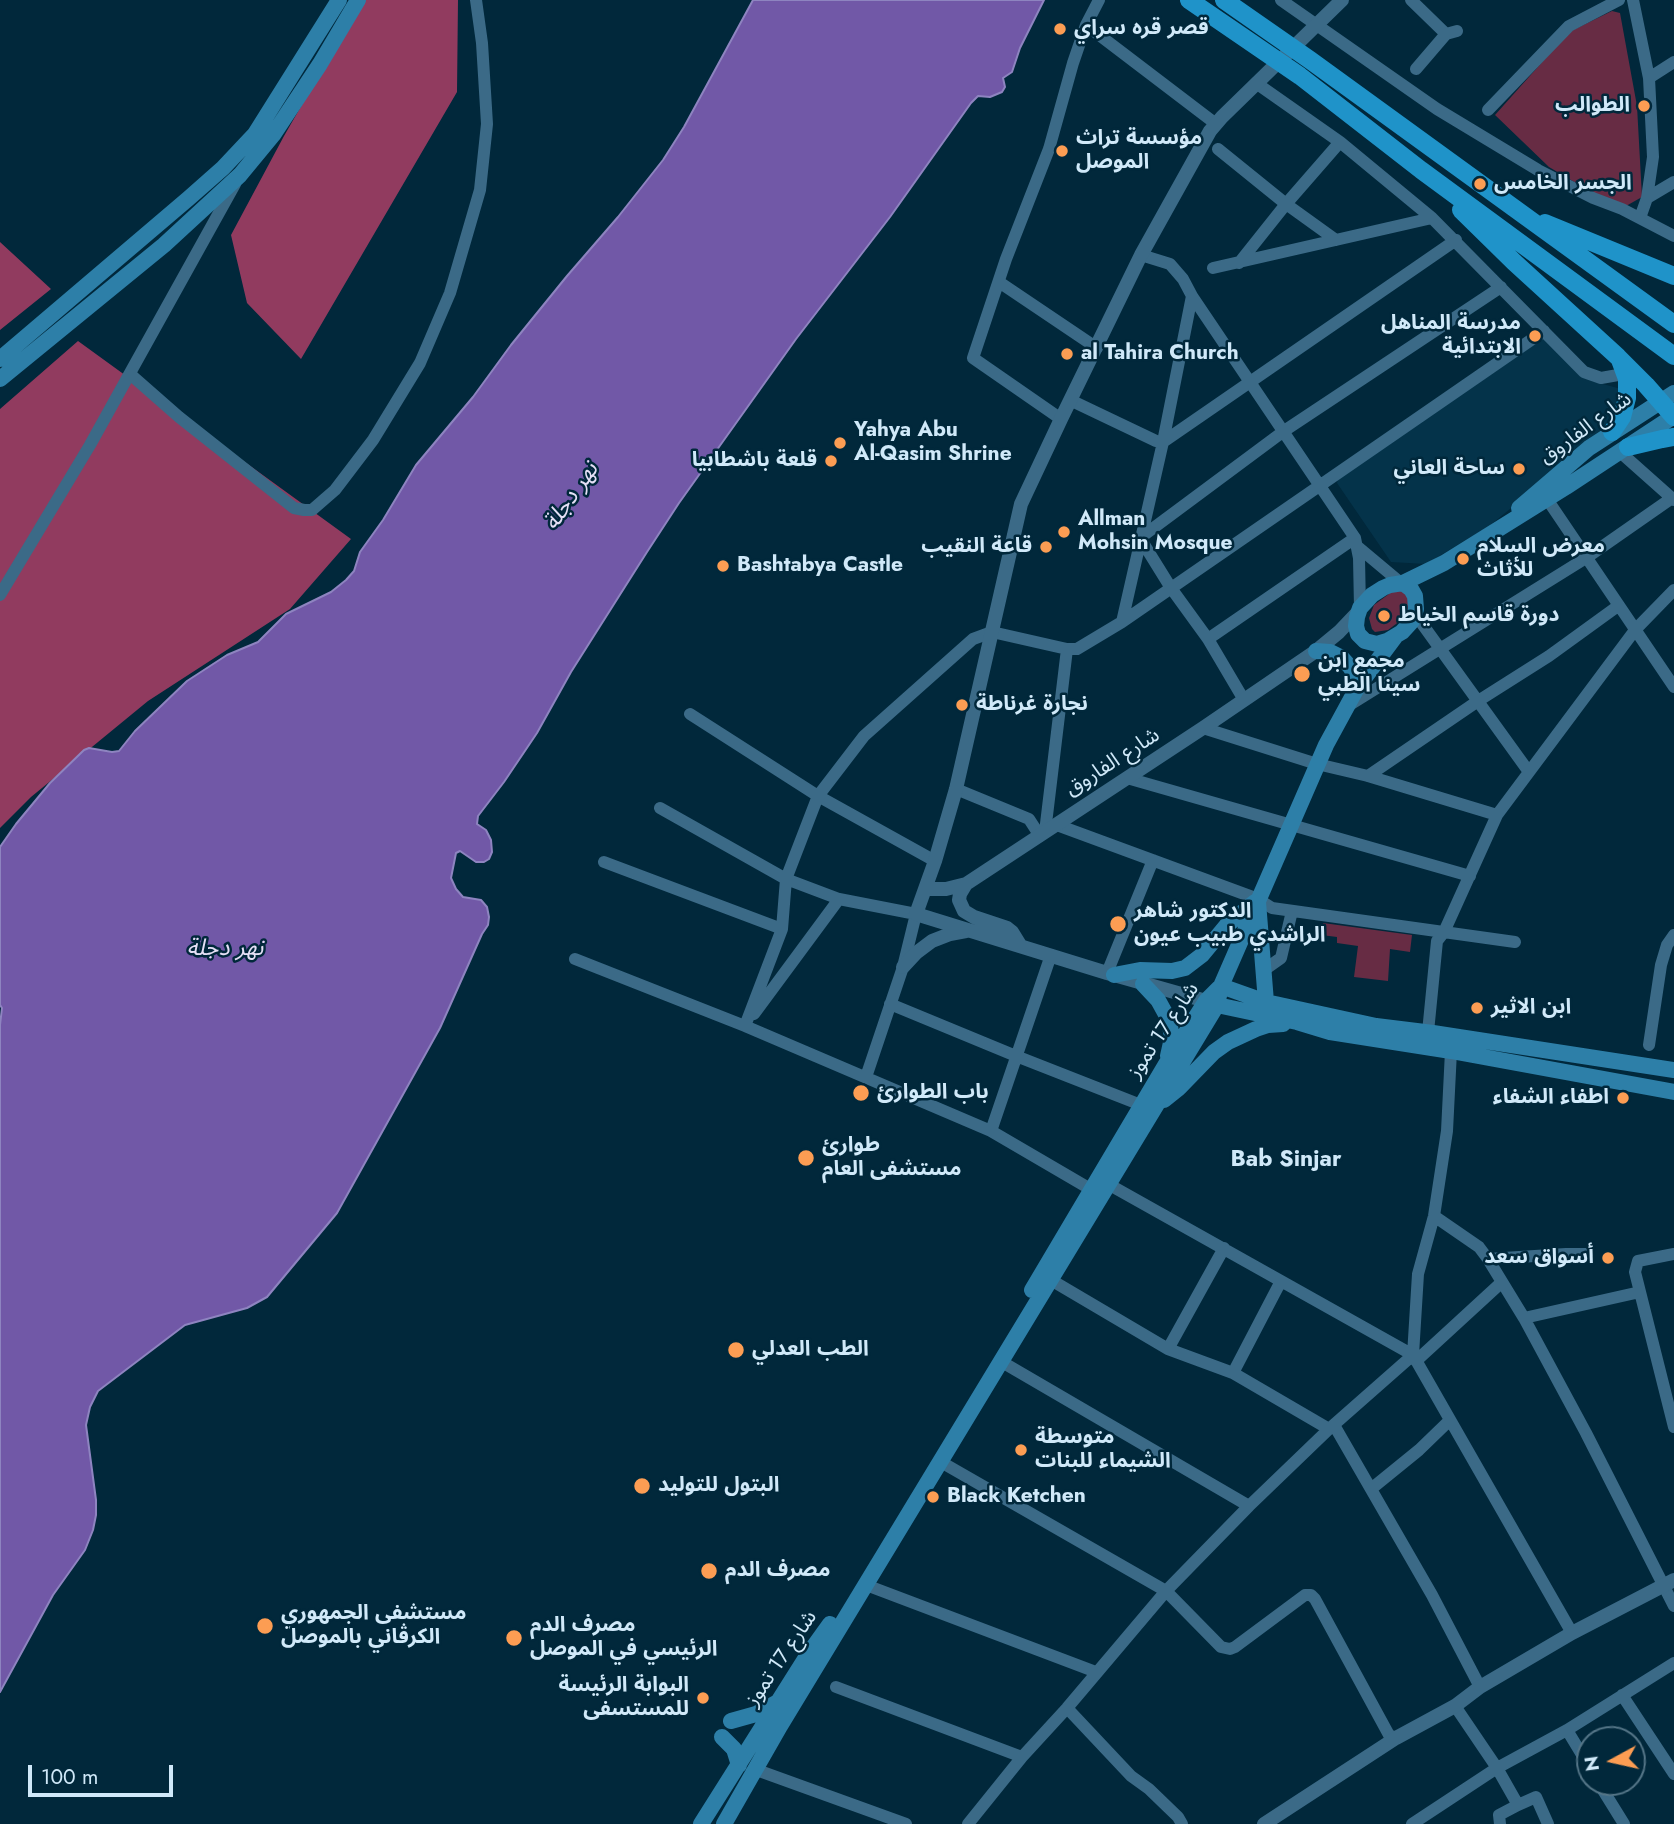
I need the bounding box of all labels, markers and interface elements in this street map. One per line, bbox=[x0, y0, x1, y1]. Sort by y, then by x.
place label: قصر قره سراي bbox=[1074, 16, 1209, 42]
marker: قصر قره سراي bbox=[1052, 21, 1068, 37]
place label: الطوالب bbox=[1555, 93, 1630, 119]
marker: الطوالب bbox=[1636, 98, 1652, 114]
place label: مؤسسة تراث الموصل bbox=[1076, 126, 1202, 176]
marker: مؤسسة تراث الموصل bbox=[1054, 143, 1070, 159]
place label: الجسر الخامس bbox=[1494, 171, 1632, 197]
marker: الجسر الخامس bbox=[1472, 176, 1488, 192]
place label: مدرسة المناهل الابتدائية bbox=[1381, 311, 1521, 361]
marker: مدرسة المناهل الابتدائية bbox=[1527, 328, 1543, 344]
place label: al Tahira Church bbox=[1081, 341, 1239, 367]
marker: al Tahira Church bbox=[1059, 346, 1075, 362]
street label: شارع الفاروق bbox=[1535, 387, 1637, 471]
place label: Yahya Abu Al-Qasim Shrine bbox=[854, 418, 1012, 468]
marker: Yahya Abu Al-Qasim Shrine bbox=[832, 435, 848, 451]
place label: قلعة باشطابيا bbox=[692, 448, 817, 474]
marker: قلعة باشطابيا bbox=[823, 453, 839, 469]
place label: ساحة العاني bbox=[1393, 456, 1505, 482]
water label: نهر دجلة bbox=[539, 458, 605, 536]
marker: ساحة العاني bbox=[1511, 461, 1527, 477]
place label: Allman Mohsin Mosque bbox=[1078, 507, 1233, 557]
marker: Allman Mohsin Mosque bbox=[1056, 524, 1072, 540]
place label: قاعة النقيب bbox=[921, 534, 1032, 560]
place label: معرض السلام للأثاث bbox=[1477, 534, 1605, 584]
marker: قاعة النقيب bbox=[1038, 539, 1054, 555]
marker: معرض السلام للأثاث bbox=[1455, 551, 1471, 567]
place label: Bashtabya Castle bbox=[737, 553, 903, 579]
marker: Bashtabya Castle bbox=[715, 558, 731, 574]
place label: دورة قاسم الخياط bbox=[1398, 603, 1559, 629]
marker: دورة قاسم الخياط bbox=[1376, 608, 1392, 624]
place label: مجمع ابن سينا الطبي bbox=[1318, 649, 1420, 699]
marker: مجمع ابن سينا الطبي bbox=[1292, 664, 1312, 684]
place label: نجارة غرناطة bbox=[976, 692, 1088, 718]
marker: نجارة غرناطة bbox=[954, 697, 970, 713]
street label: شارع الفاروق bbox=[1061, 723, 1165, 803]
place label: الدكتور شاهر الراشدي طبيب عيون bbox=[1134, 899, 1325, 949]
marker: الدكتور شاهر الراشدي طبيب عيون bbox=[1108, 914, 1128, 934]
water label: نهر دجلة bbox=[187, 935, 263, 963]
street label: شارع 17 تموز bbox=[1123, 978, 1205, 1084]
place label: ابن الاثير bbox=[1491, 995, 1571, 1021]
marker: ابن الاثير bbox=[1469, 1000, 1485, 1016]
place label: باب الطوارئ bbox=[877, 1080, 989, 1106]
marker: باب الطوارئ bbox=[851, 1083, 871, 1103]
place label: اطفاء الشفاء bbox=[1493, 1085, 1609, 1111]
marker: اطفاء الشفاء bbox=[1615, 1090, 1631, 1106]
place label: طوارئ مستشفى العام bbox=[822, 1133, 962, 1183]
district label: Bab Sinjar bbox=[1231, 1146, 1341, 1174]
marker: طوارئ مستشفى العام bbox=[796, 1148, 816, 1168]
place label: أسواق سعد bbox=[1484, 1245, 1594, 1271]
marker: أسواق سعد bbox=[1600, 1250, 1616, 1266]
place label: الطب العدلي bbox=[752, 1337, 869, 1363]
marker: الطب العدلي bbox=[726, 1340, 746, 1360]
place label: متوسطة الشيماء للبنات bbox=[1035, 1425, 1171, 1475]
marker: متوسطة الشيماء للبنات bbox=[1013, 1442, 1029, 1458]
place label: البتول للتوليد bbox=[658, 1473, 779, 1499]
marker: البتول للتوليد bbox=[632, 1476, 652, 1496]
place label: Black Ketchen bbox=[947, 1484, 1086, 1510]
marker: Black Ketchen bbox=[925, 1489, 941, 1505]
place label: مصرف الدم bbox=[725, 1558, 830, 1584]
marker: مصرف الدم bbox=[699, 1561, 719, 1581]
place label: مستشفى الجمهوري الكرڤاني بالموصل bbox=[281, 1601, 466, 1651]
street label: شارع 17 تموز bbox=[741, 1606, 823, 1712]
place label: مصرف الدم الرئيسي في الموصل bbox=[530, 1613, 717, 1663]
marker: مستشفى الجمهوري الكرڤاني بالموصل bbox=[255, 1616, 275, 1636]
marker: مصرف الدم الرئيسي في الموصل bbox=[504, 1628, 524, 1648]
place label: البوابة الرئيسة للمستسفى bbox=[558, 1673, 689, 1723]
marker: البوابة الرئيسة للمستسفى bbox=[695, 1690, 711, 1706]
north arrow bbox=[1576, 1726, 1646, 1796]
scale bar bbox=[32, 1750, 177, 1794]
text: N bbox=[1577, 1754, 1606, 1773]
text: 100 m bbox=[41, 1762, 98, 1792]

